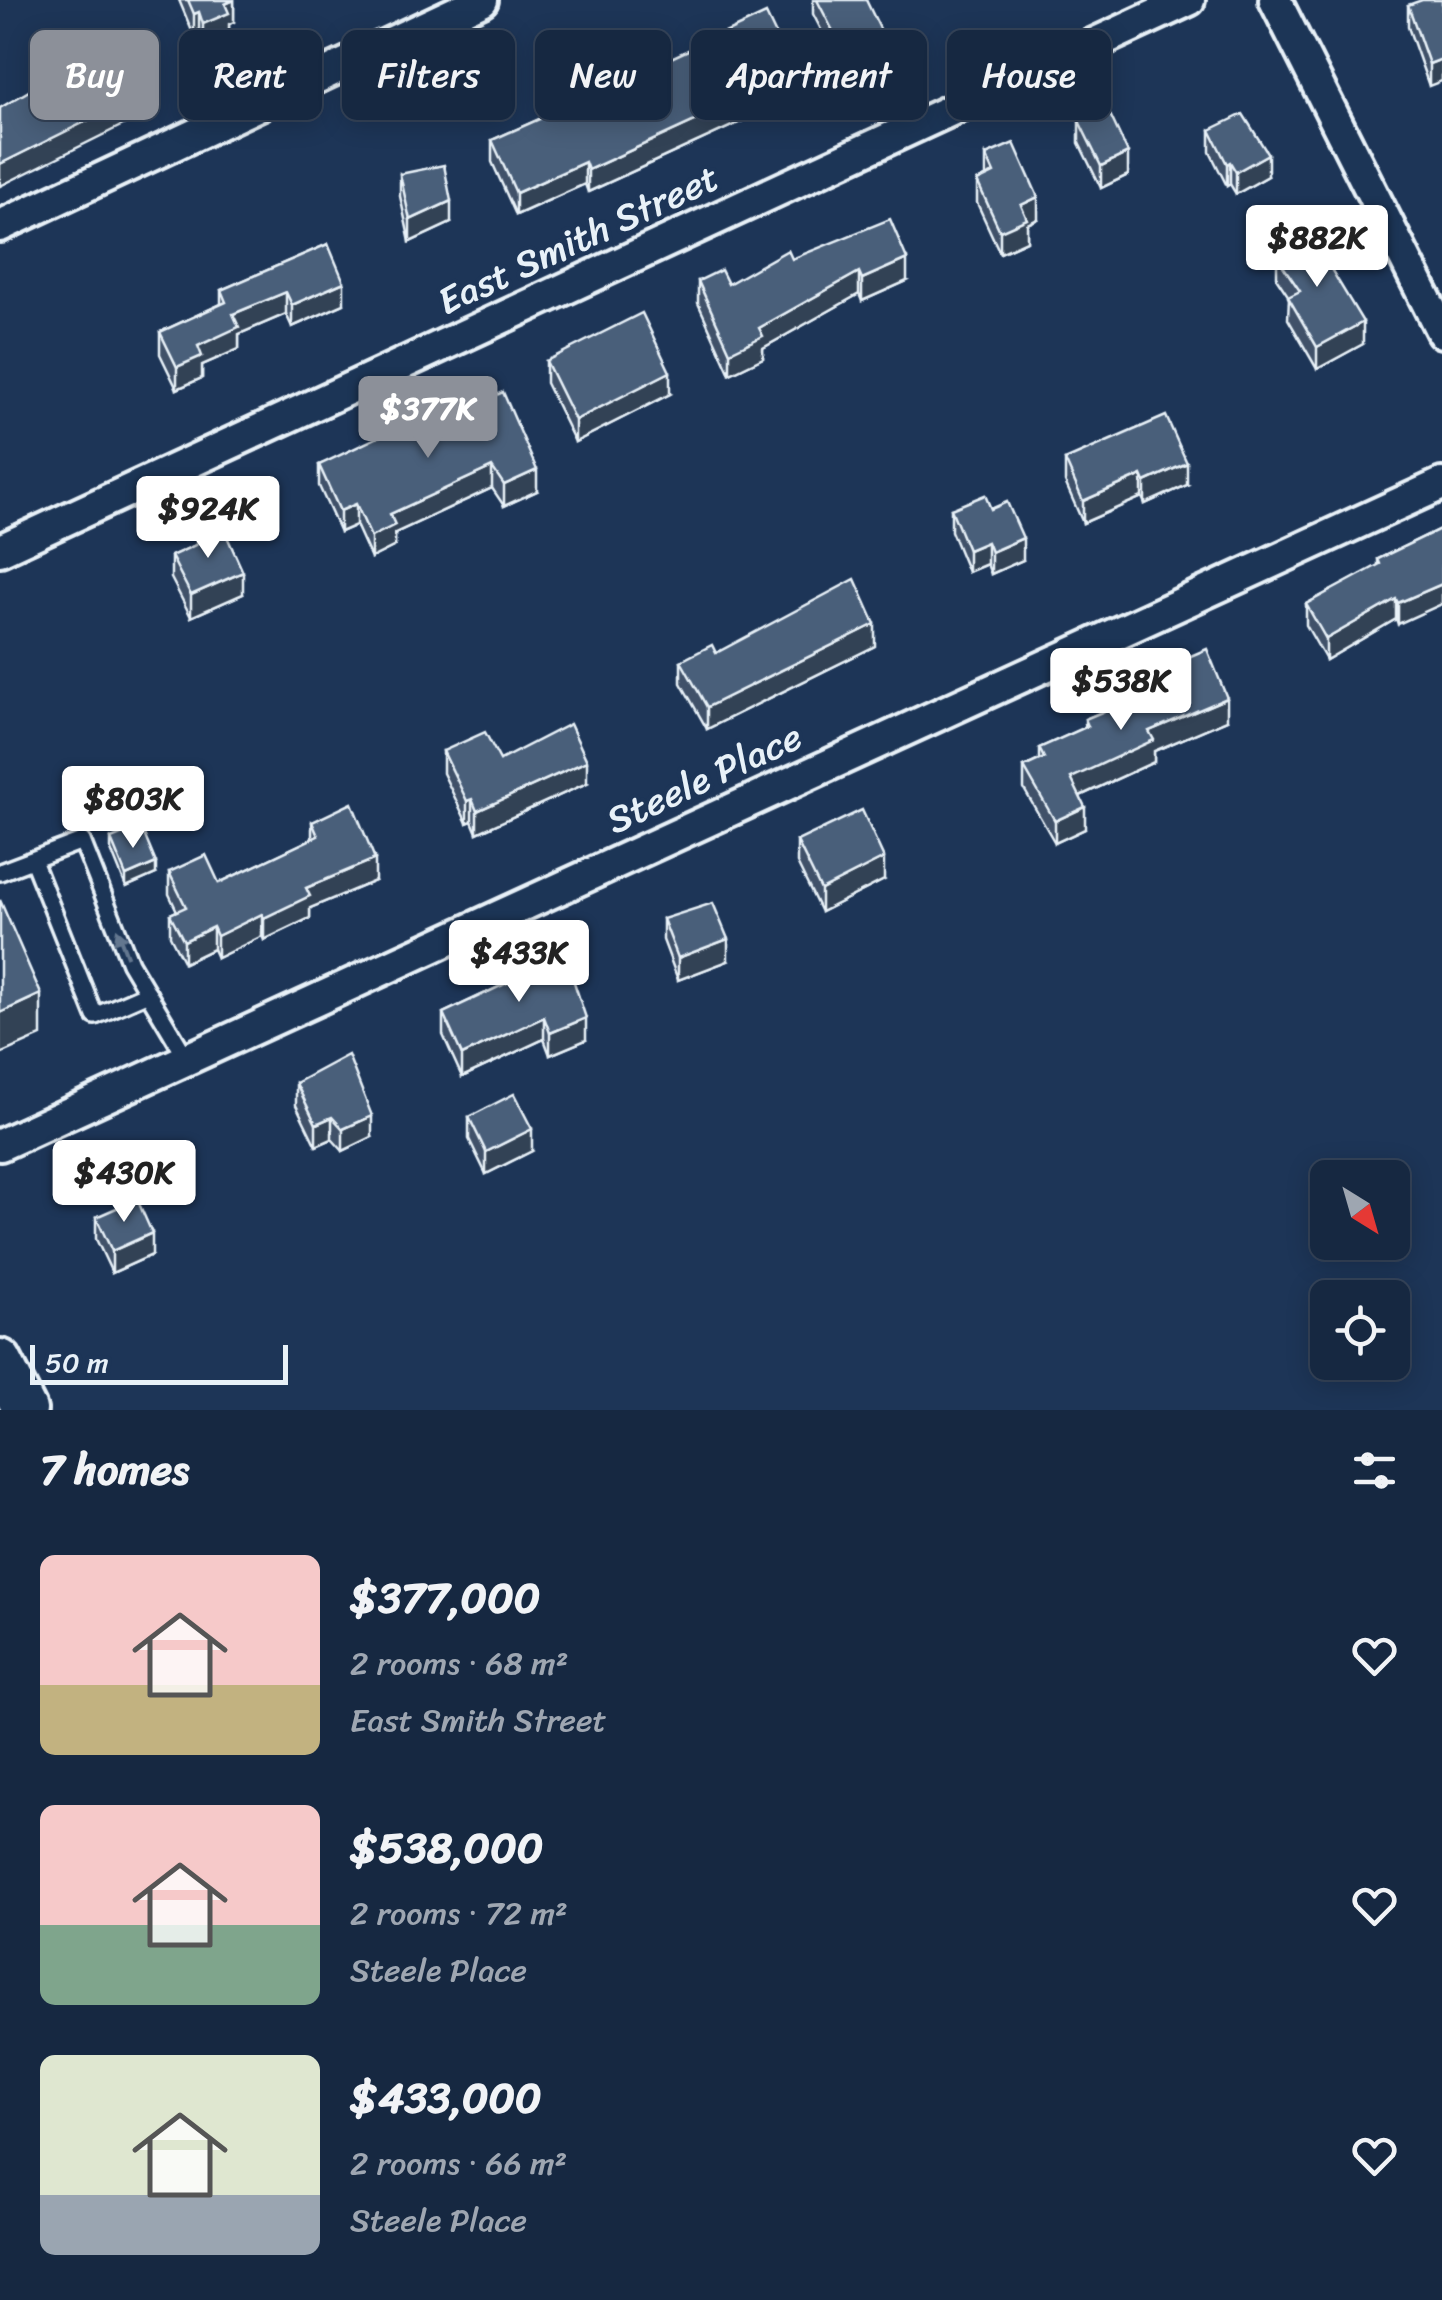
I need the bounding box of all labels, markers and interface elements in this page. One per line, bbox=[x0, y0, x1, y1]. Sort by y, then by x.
chip: Buy bbox=[30, 30, 159, 120]
chip: Rent bbox=[179, 30, 322, 120]
chip: Filters bbox=[342, 30, 515, 120]
chip: New bbox=[535, 30, 671, 120]
chip: Apartment bbox=[691, 30, 927, 120]
chip: House bbox=[947, 30, 1111, 120]
street label: East Smith Street bbox=[426, 145, 730, 334]
pin: $882K bbox=[1247, 205, 1387, 290]
text: $882K bbox=[1268, 209, 1366, 266]
pin: $377K bbox=[358, 376, 498, 461]
text: $377K bbox=[380, 380, 476, 437]
pin: $924K bbox=[138, 476, 278, 561]
text: $924K bbox=[158, 480, 258, 537]
pin: $538K bbox=[1051, 648, 1191, 733]
text: $538K bbox=[1072, 652, 1170, 709]
street label: Steele Place bbox=[595, 704, 814, 853]
pin: $803K bbox=[63, 766, 203, 851]
text: $803K bbox=[84, 770, 182, 827]
pin: $433K bbox=[449, 920, 589, 1005]
text: $433K bbox=[471, 924, 567, 981]
one-way arrow bbox=[114, 928, 130, 958]
pin: $430K bbox=[54, 1140, 194, 1225]
text: $430K bbox=[75, 1144, 173, 1201]
north arrow bbox=[1310, 1160, 1410, 1260]
map controls bbox=[1310, 1160, 1410, 1380]
button: locate bbox=[1310, 1280, 1410, 1380]
text: 50 m bbox=[45, 1338, 109, 1387]
scale bar bbox=[30, 1340, 288, 1384]
text: 7 homes bbox=[40, 1433, 189, 1507]
icon: filters bbox=[1347, 1443, 1402, 1498]
text: $377,000 bbox=[350, 1561, 540, 1635]
icon: home bbox=[120, 1595, 240, 1715]
icon: heart bbox=[1347, 1628, 1402, 1683]
text: 2 rooms · 68 m² bbox=[350, 1635, 568, 1692]
text: East Smith Street bbox=[350, 1692, 606, 1749]
text: $538,000 bbox=[350, 1811, 543, 1885]
icon: home bbox=[120, 1845, 240, 1965]
icon: heart bbox=[1347, 1878, 1402, 1933]
text: 2 rooms · 72 m² bbox=[350, 1885, 568, 1942]
text: Steele Place bbox=[350, 1942, 527, 1999]
text: $433,000 bbox=[350, 2061, 542, 2135]
icon: home bbox=[120, 2095, 240, 2215]
icon: heart bbox=[1347, 2128, 1402, 2183]
text: 2 rooms · 66 m² bbox=[350, 2135, 567, 2192]
text: Steele Place bbox=[350, 2192, 527, 2249]

